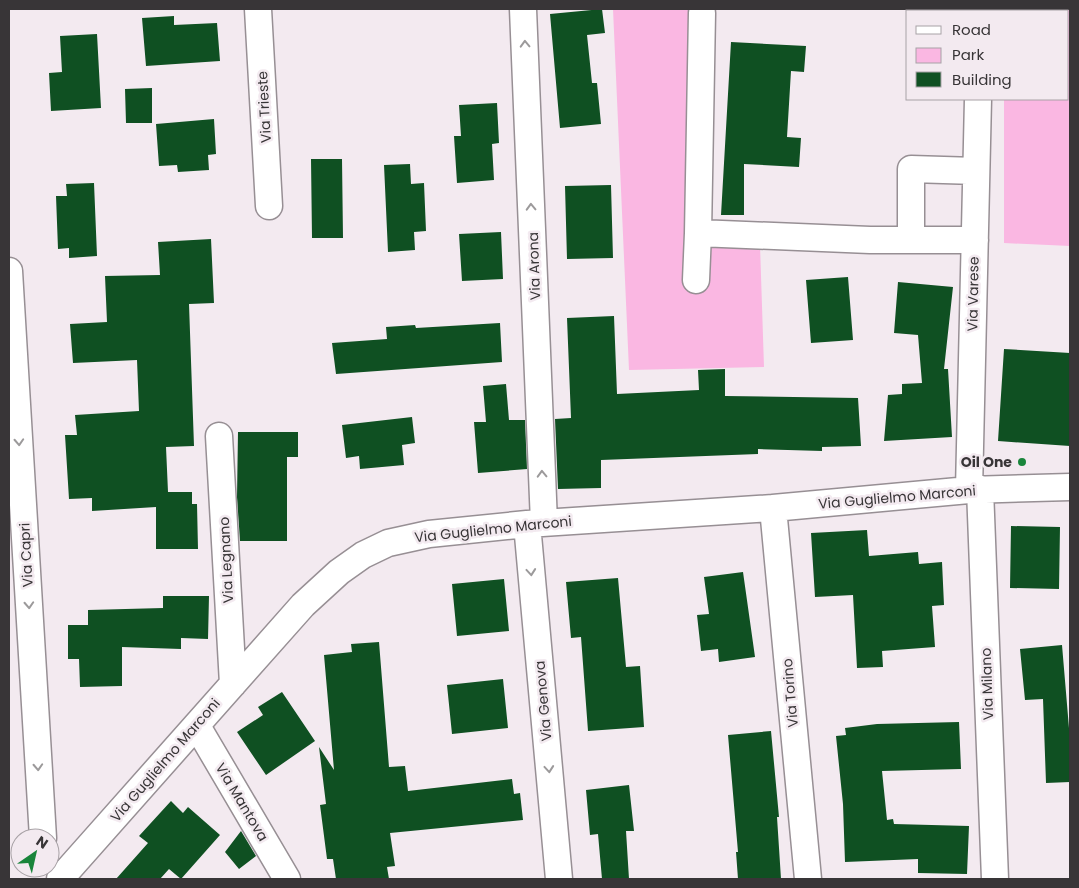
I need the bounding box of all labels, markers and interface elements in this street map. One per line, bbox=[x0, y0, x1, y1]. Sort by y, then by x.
legend bbox=[906, 10, 1069, 100]
text: Road bbox=[952, 19, 991, 40]
one-way arrow bbox=[519, 40, 530, 48]
text: Park bbox=[952, 44, 984, 65]
text: Building bbox=[952, 69, 1012, 90]
street label: Via Trieste bbox=[252, 70, 276, 144]
one-way arrow bbox=[526, 202, 537, 210]
street label: Via Arona bbox=[523, 232, 545, 300]
street label: Via Varese bbox=[962, 256, 984, 332]
one-way arrow bbox=[13, 439, 24, 447]
place label: Oil One bbox=[961, 452, 1012, 472]
marker: Oil One bbox=[1016, 456, 1028, 468]
one-way arrow bbox=[537, 470, 547, 478]
street label: Via Guglielmo Marconi bbox=[817, 480, 977, 514]
street label: Via Guglielmo Marconi bbox=[413, 511, 573, 547]
street label: Via Legnano bbox=[214, 516, 238, 604]
street label: Via Capri bbox=[14, 522, 38, 588]
one-way arrow bbox=[526, 568, 537, 576]
one-way arrow bbox=[23, 601, 34, 609]
street label: Via Milano bbox=[976, 647, 998, 721]
street label: Via Torino bbox=[777, 658, 803, 728]
street label: Via Genova bbox=[530, 660, 556, 742]
street label: Via Guglielmo Marconi bbox=[106, 694, 224, 826]
street label: Via Mantova bbox=[211, 759, 273, 845]
one-way arrow bbox=[33, 763, 44, 771]
one-way arrow bbox=[543, 765, 554, 773]
north arrow bbox=[10, 828, 60, 878]
text: N bbox=[32, 831, 52, 853]

